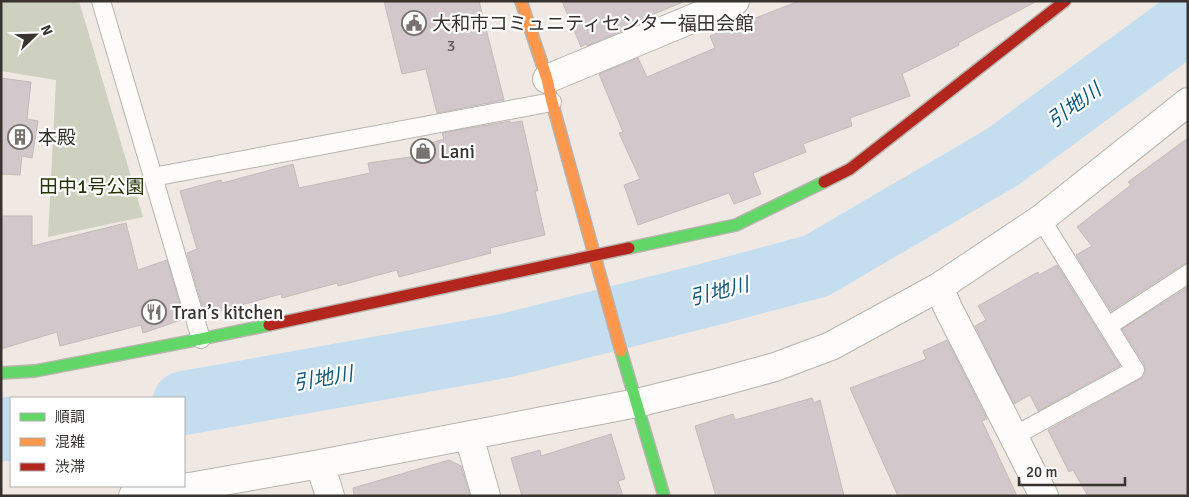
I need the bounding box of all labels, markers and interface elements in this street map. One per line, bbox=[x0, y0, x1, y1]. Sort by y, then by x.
north arrow bbox=[10, 10, 60, 60]
public building icon: 大和市コミュニティセンター福田会館 bbox=[401, 10, 427, 36]
place label: 大和市コミュニティセンター福田会館 bbox=[432, 12, 754, 36]
text: N bbox=[37, 22, 56, 38]
house number: 3 bbox=[447, 36, 455, 56]
water label: 引地川 bbox=[1043, 76, 1108, 133]
building icon: 本殿 bbox=[7, 124, 33, 150]
place label: 本殿 bbox=[38, 126, 76, 150]
shop icon: Lani bbox=[410, 138, 436, 164]
place label: Lani bbox=[440, 140, 475, 164]
park label: 田中1号公園 bbox=[39, 175, 145, 199]
water label: 引地川 bbox=[687, 272, 753, 311]
restaurant icon: Tran’s kitchen bbox=[141, 299, 167, 325]
place label: Tran’s kitchen bbox=[172, 301, 283, 325]
water label: 引地川 bbox=[291, 361, 357, 396]
legend bbox=[10, 397, 185, 487]
text: 順調 bbox=[55, 408, 85, 426]
text: 混雑 bbox=[55, 433, 85, 451]
scale bar bbox=[1019, 454, 1125, 486]
text: 渋滞 bbox=[55, 458, 85, 476]
text: 20 m bbox=[1026, 463, 1057, 481]

